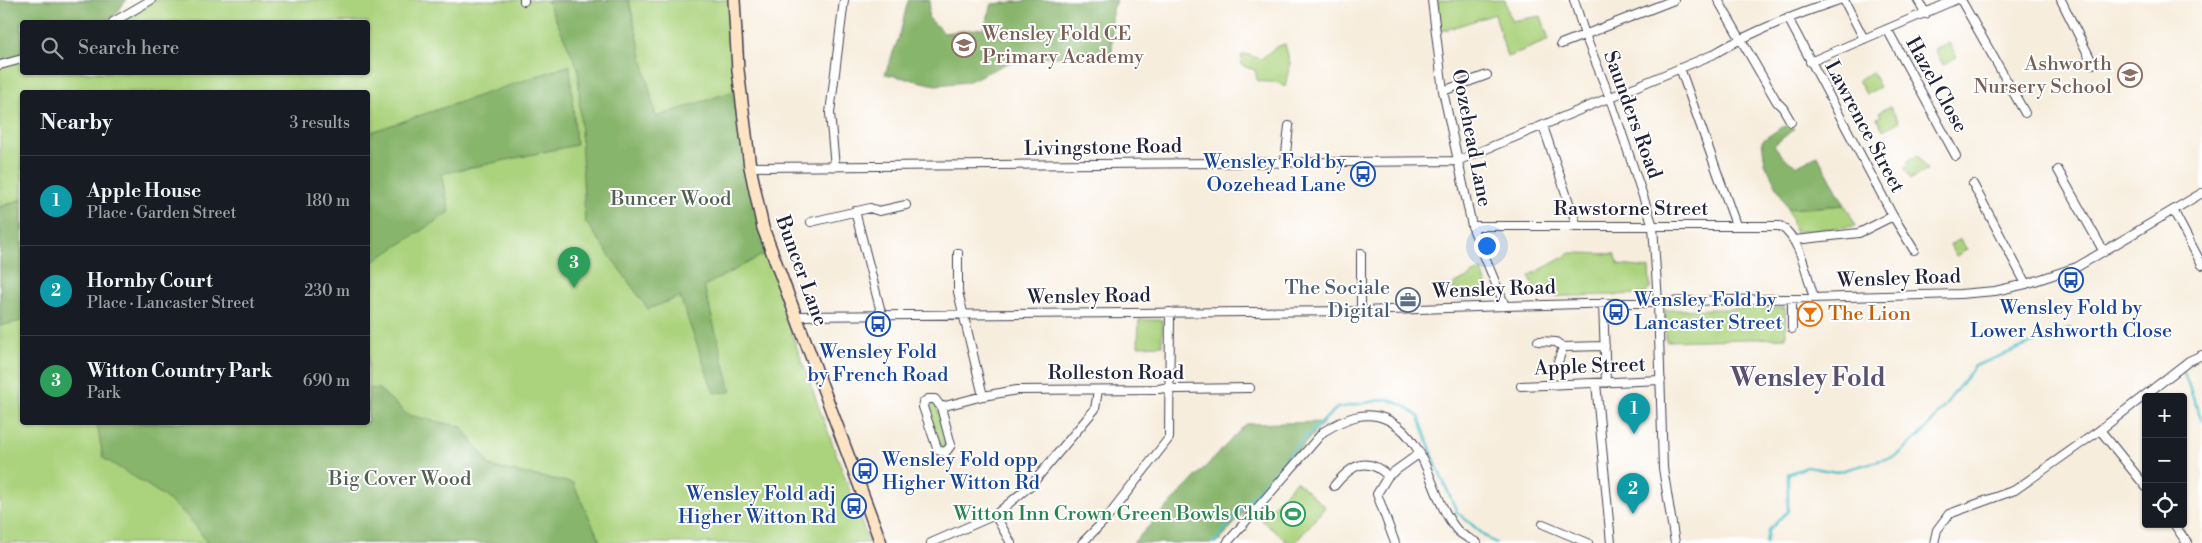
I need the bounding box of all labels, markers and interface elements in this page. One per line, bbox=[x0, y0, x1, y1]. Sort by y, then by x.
search box bbox=[20, 20, 370, 75]
place label: Wensley Fold CE Primary Academy bbox=[981, 22, 1144, 70]
school or university icon: Wensley Fold CE Primary Academy bbox=[951, 32, 977, 58]
street label: Hazel Close bbox=[1899, 33, 1973, 137]
icon: search bbox=[38, 34, 66, 62]
text: Search here bbox=[78, 36, 179, 60]
street label: Saunders Road bbox=[1597, 48, 1667, 183]
place label: Ashworth Nursery School bbox=[1974, 52, 2112, 100]
street label: Lawrence Street bbox=[1819, 57, 1909, 197]
school or university icon: Ashworth Nursery School bbox=[2117, 62, 2143, 88]
street label: Oozehead Lane bbox=[1445, 67, 1497, 209]
text: Nearby bbox=[40, 110, 113, 136]
text: 3 results bbox=[289, 113, 350, 133]
street label: Livingstone Road bbox=[1024, 134, 1183, 162]
place label: Wensley Fold by Oozehead Lane bbox=[1202, 150, 1346, 198]
bus stop icon: Wensley Fold by Oozehead Lane bbox=[1350, 161, 1376, 187]
text: Apple House bbox=[87, 179, 201, 203]
park label: Buncer Wood bbox=[610, 187, 732, 212]
text: 1 bbox=[52, 191, 60, 211]
text: 180 m bbox=[306, 191, 350, 211]
street label: Rawstorne Street bbox=[1554, 197, 1708, 222]
text: Place · Garden Street bbox=[87, 203, 236, 223]
street label: Buncer Lane bbox=[769, 211, 833, 330]
your location bbox=[1474, 233, 1500, 259]
pin: 3 bbox=[558, 247, 590, 288]
street label: Wensley Road bbox=[1836, 264, 1962, 294]
bus stop icon: Wensley Fold by Lower Ashworth Close bbox=[2058, 267, 2084, 293]
text: Hornby Court bbox=[87, 269, 213, 293]
street label: Wensley Road bbox=[1431, 275, 1557, 305]
place label: The Sociale Digital bbox=[1285, 276, 1390, 324]
text: 2 bbox=[51, 281, 61, 301]
text: 230 m bbox=[304, 281, 350, 301]
street label: Wensley Road bbox=[1026, 283, 1152, 311]
office icon: The Sociale Digital bbox=[1395, 287, 1421, 313]
place label: Wensley Fold by Lancaster Street bbox=[1633, 288, 1783, 336]
text: Place · Lancaster Street bbox=[87, 293, 255, 313]
place label: Wensley Fold by Lower Ashworth Close bbox=[1970, 296, 2172, 344]
bus stop icon: Wensley Fold by Lancaster Street bbox=[1603, 299, 1629, 325]
bar icon: The Lion bbox=[1797, 301, 1823, 327]
place label: The Lion bbox=[1828, 302, 1911, 327]
bus stop icon: Wensley Fold by French Road bbox=[865, 311, 891, 337]
place label: Wensley Fold by French Road bbox=[808, 340, 949, 388]
street label: Apple Street bbox=[1533, 353, 1646, 381]
text: Witton Country Park bbox=[87, 359, 272, 383]
street label: Rolleston Road bbox=[1048, 361, 1185, 386]
district label: Wensley Fold bbox=[1729, 363, 1886, 394]
text: 3 bbox=[51, 371, 61, 391]
text: 690 m bbox=[303, 371, 350, 391]
text: Park bbox=[87, 383, 120, 403]
pin: 1 bbox=[1618, 393, 1650, 434]
map controls bbox=[2142, 393, 2187, 528]
button: + bbox=[2142, 393, 2187, 438]
button: − bbox=[2142, 438, 2187, 483]
place label: Wensley Fold opp Higher Witton Rd bbox=[881, 448, 1041, 496]
bus stop icon: Wensley Fold opp Higher Witton Rd bbox=[852, 458, 878, 484]
park label: Big Cover Wood bbox=[328, 467, 472, 492]
pin: 2 bbox=[1617, 473, 1649, 514]
place label: Wensley Fold adj Higher Witton Rd bbox=[678, 482, 837, 530]
button: locate bbox=[2142, 483, 2187, 528]
bus stop icon: Wensley Fold adj Higher Witton Rd bbox=[841, 493, 867, 519]
sports icon: Witton Inn Crown Green Bowls Club bbox=[1280, 501, 1306, 527]
place label: Witton Inn Crown Green Bowls Club bbox=[952, 502, 1276, 527]

